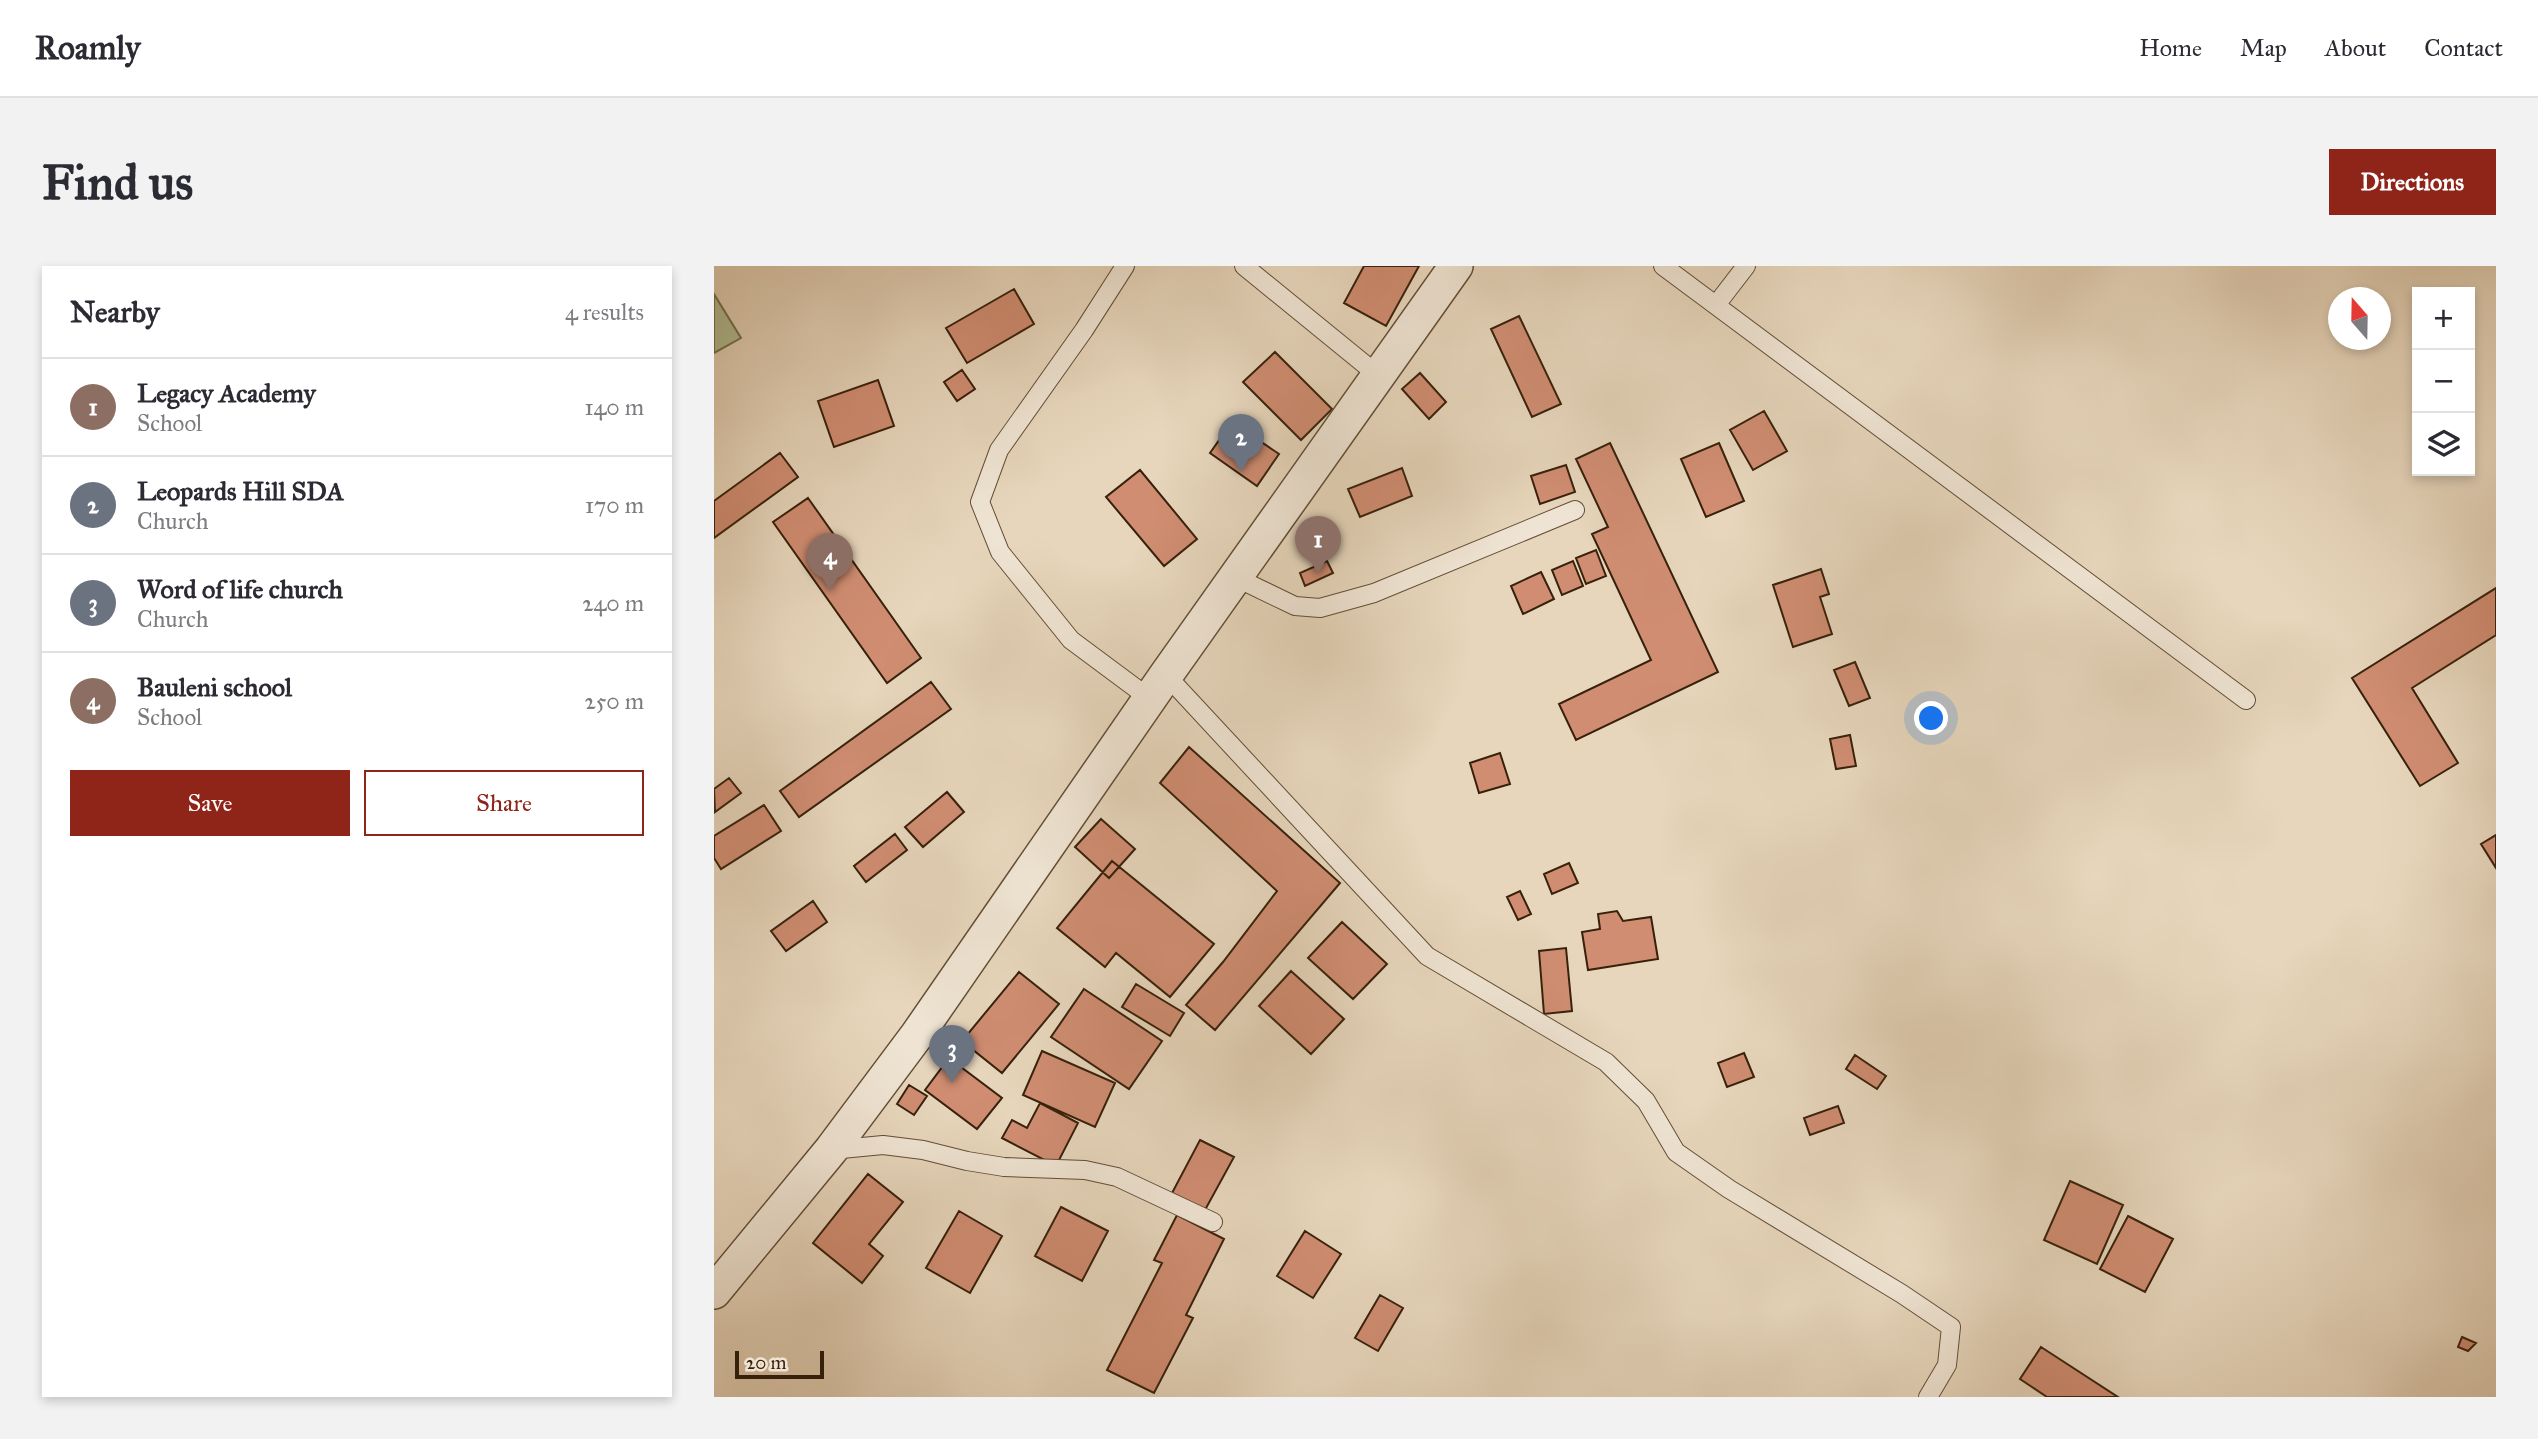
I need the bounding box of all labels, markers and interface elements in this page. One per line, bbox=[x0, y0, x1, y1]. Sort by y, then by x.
text: Roamly bbox=[35, 28, 140, 68]
text: Home bbox=[2139, 33, 2202, 63]
text: Map bbox=[2240, 33, 2287, 63]
text: About bbox=[2325, 33, 2386, 63]
text: Contact bbox=[2424, 33, 2503, 63]
button: Directions bbox=[2329, 149, 2496, 215]
text: Find us bbox=[42, 153, 193, 212]
north arrow bbox=[2328, 287, 2391, 350]
map controls bbox=[2412, 287, 2475, 476]
button: + bbox=[2412, 287, 2475, 350]
text: Nearby bbox=[70, 294, 160, 330]
text: 4 results bbox=[565, 298, 644, 326]
button: − bbox=[2412, 350, 2475, 413]
text: Legacy Academy bbox=[137, 377, 316, 409]
text: 1 bbox=[88, 393, 98, 421]
text: 140 m bbox=[584, 393, 644, 421]
text: School bbox=[137, 409, 202, 437]
button: layers bbox=[2412, 413, 2475, 476]
pin: 2 bbox=[1218, 414, 1264, 472]
text: Leopards Hill SDA bbox=[137, 475, 344, 507]
text: 2 bbox=[87, 491, 99, 519]
text: 170 m bbox=[585, 491, 644, 519]
text: Church bbox=[137, 507, 209, 535]
pin: 1 bbox=[1295, 516, 1341, 574]
pin: 4 bbox=[807, 533, 853, 591]
text: Word of life church bbox=[137, 573, 343, 605]
text: 3 bbox=[88, 589, 98, 617]
text: 240 m bbox=[582, 589, 644, 617]
text: Church bbox=[137, 605, 209, 633]
text: Bauleni school bbox=[137, 671, 292, 703]
text: 4 bbox=[87, 687, 99, 715]
text: 250 m bbox=[584, 687, 644, 715]
your location bbox=[1914, 701, 1948, 735]
text: School bbox=[137, 703, 202, 731]
button: Save bbox=[70, 770, 350, 836]
button: Share bbox=[364, 770, 644, 836]
pin: 3 bbox=[929, 1025, 975, 1083]
scale bar bbox=[735, 1348, 824, 1380]
text: 20 m bbox=[746, 1351, 787, 1374]

